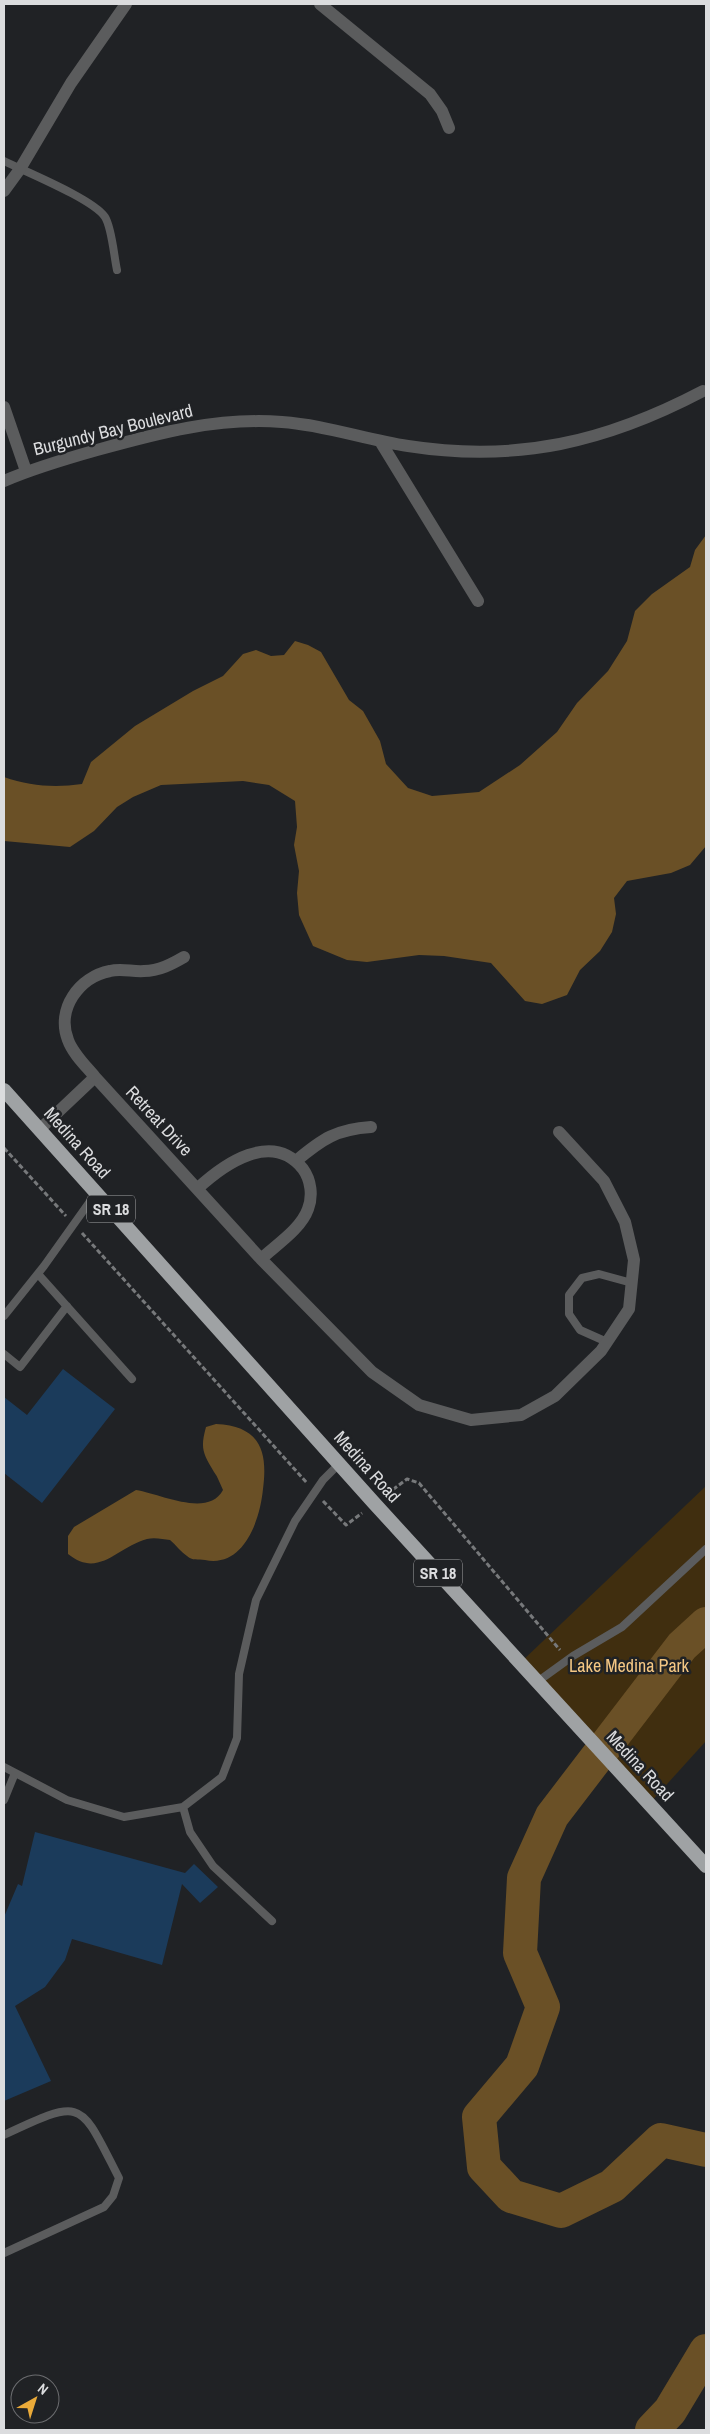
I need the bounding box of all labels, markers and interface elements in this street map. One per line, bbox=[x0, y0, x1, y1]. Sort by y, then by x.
street label: Burgundy Bay Boulevard bbox=[31, 398, 195, 461]
street label: Retreat Drive bbox=[120, 1080, 198, 1161]
street label: Medina Road bbox=[38, 1101, 116, 1184]
road number: SR 18 bbox=[87, 1196, 135, 1222]
street label: Medina Road bbox=[328, 1425, 406, 1508]
road number: SR 18 bbox=[414, 1560, 462, 1586]
park label: Lake Medina Park bbox=[569, 1653, 690, 1678]
street label: Medina Road bbox=[601, 1725, 680, 1807]
north arrow bbox=[10, 2374, 60, 2424]
text: N bbox=[34, 2379, 52, 2399]

